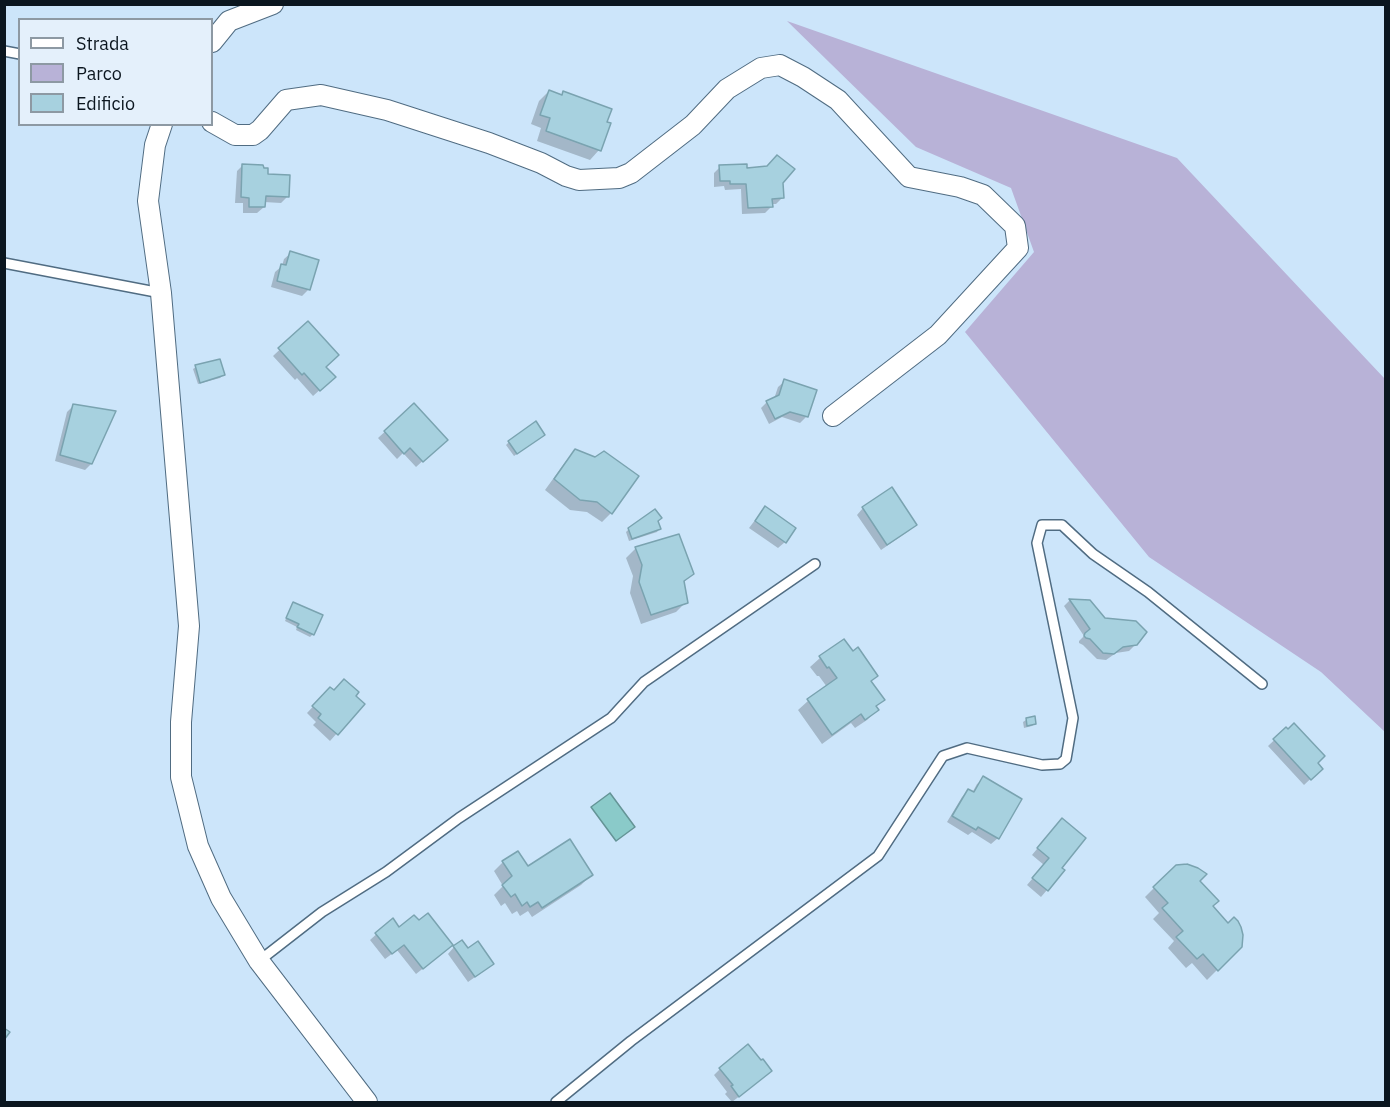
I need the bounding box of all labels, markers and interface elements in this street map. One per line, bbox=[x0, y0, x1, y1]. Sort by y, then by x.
legend bbox=[18, 18, 213, 126]
text: Strada bbox=[76, 32, 129, 55]
text: Parco bbox=[76, 62, 122, 85]
text: Edificio bbox=[76, 92, 135, 115]

